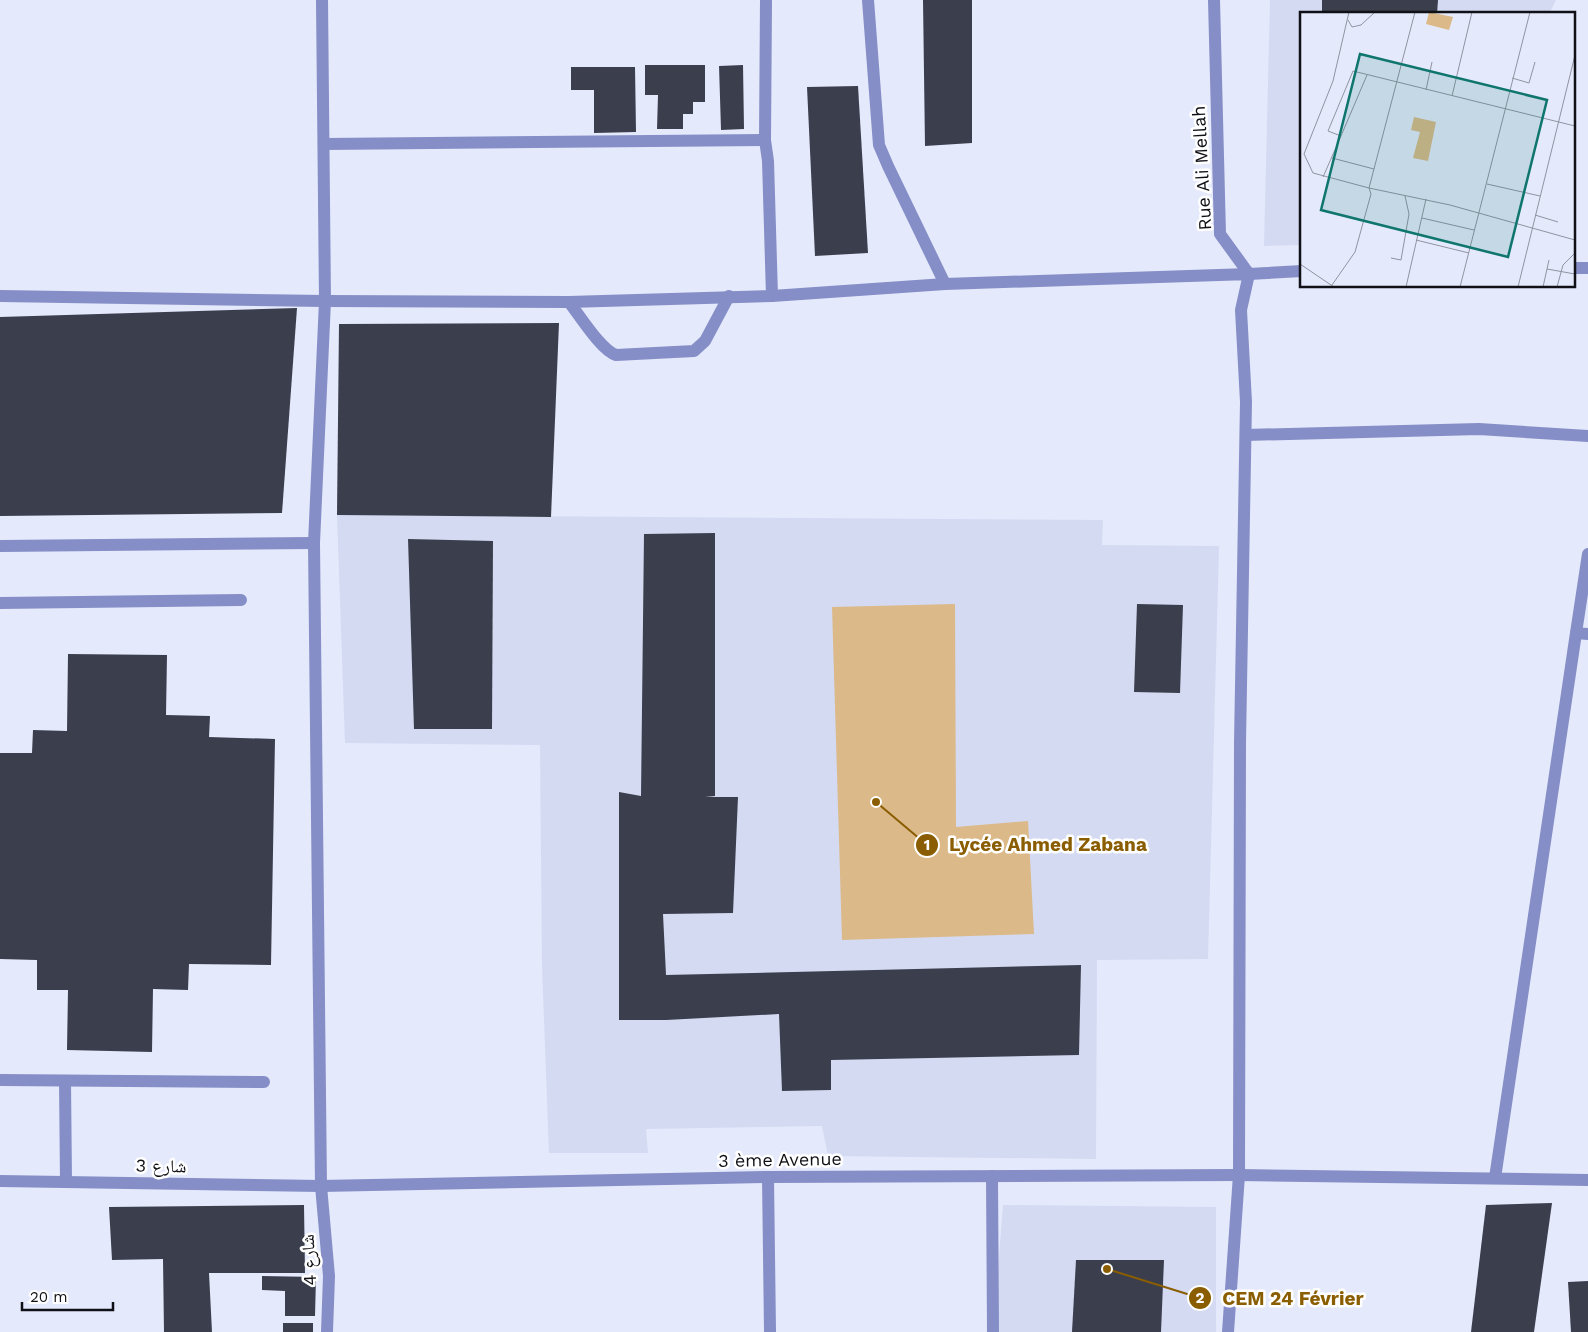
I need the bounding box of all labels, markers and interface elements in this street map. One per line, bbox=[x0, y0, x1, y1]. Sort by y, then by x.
inset map bbox=[1300, 12, 1576, 288]
street label: Rue Ali Mellah bbox=[1188, 105, 1215, 231]
callout: Lycée Ahmed Zabana bbox=[914, 828, 1158, 862]
text: Lycée Ahmed Zabana bbox=[949, 833, 1147, 856]
text: 1 bbox=[924, 836, 930, 854]
street label: 3 ème Avenue bbox=[718, 1148, 842, 1171]
street label: شارع 3 bbox=[135, 1155, 187, 1177]
street label: شارع 4 bbox=[297, 1234, 321, 1286]
scale bar bbox=[22, 1280, 114, 1312]
callout: CEM 24 Février bbox=[1187, 1281, 1374, 1315]
text: CEM 24 Février bbox=[1222, 1287, 1365, 1310]
text: 20 m bbox=[30, 1288, 68, 1306]
text: 2 bbox=[1196, 1289, 1205, 1307]

